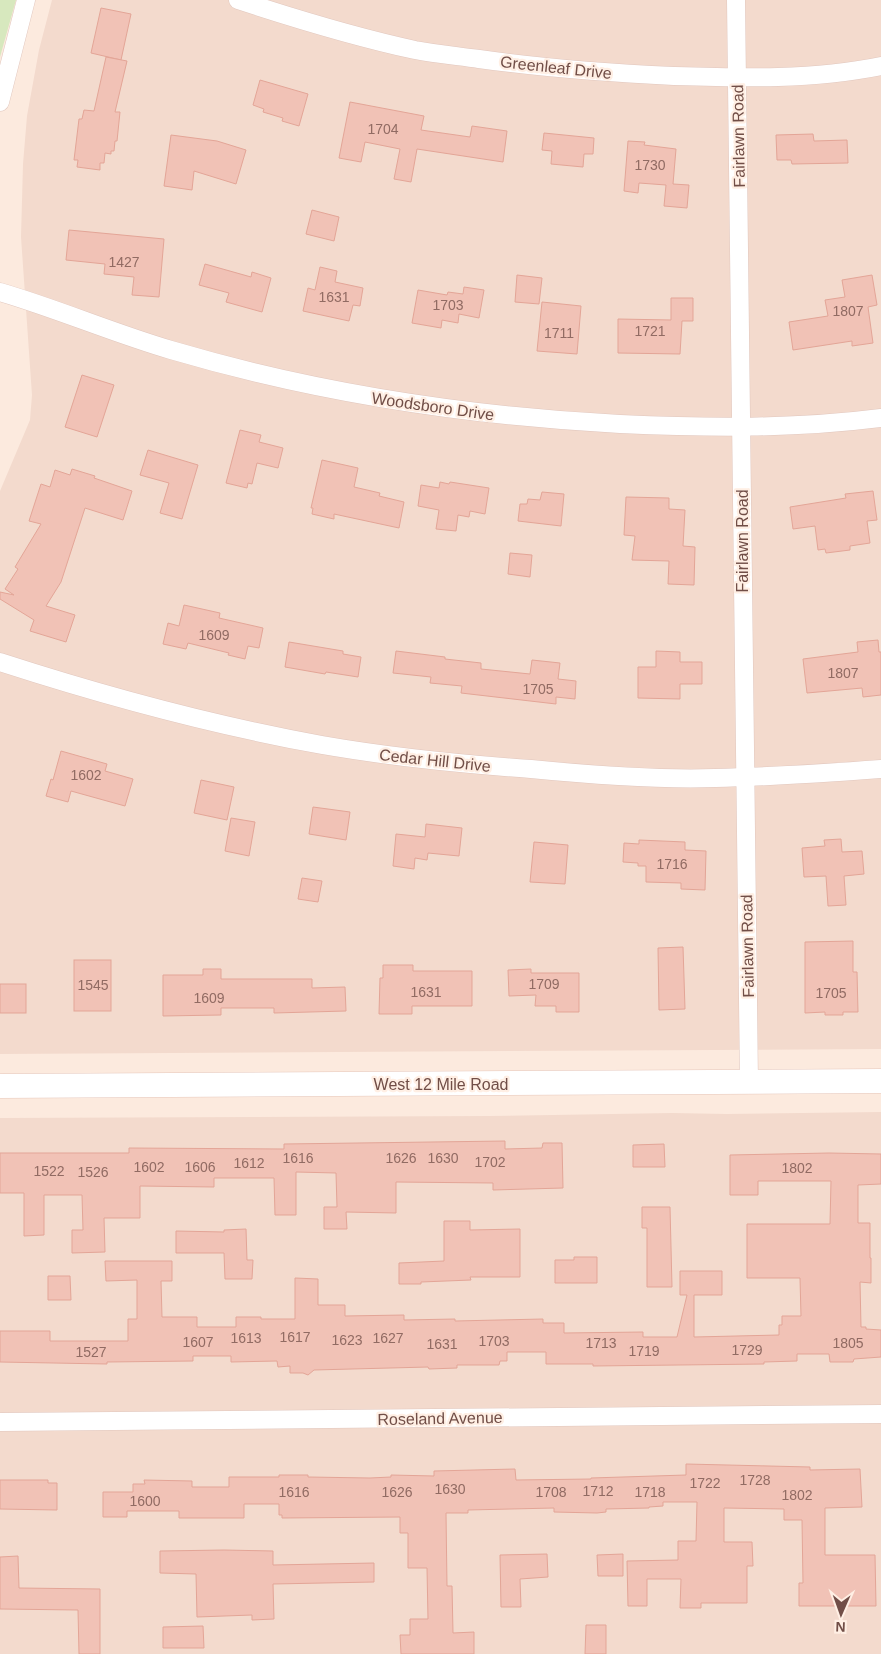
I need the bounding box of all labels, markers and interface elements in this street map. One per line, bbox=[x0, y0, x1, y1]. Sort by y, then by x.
street label: Greenleaf Drive bbox=[499, 53, 613, 82]
street label: Fairlawn Road bbox=[729, 84, 748, 188]
house number: 1704 bbox=[367, 121, 399, 137]
house number: 1730 bbox=[634, 157, 666, 173]
house number: 1427 bbox=[108, 254, 140, 270]
house number: 1631 bbox=[318, 289, 350, 305]
house number: 1703 bbox=[432, 297, 464, 313]
house number: 1807 bbox=[832, 303, 864, 319]
house number: 1721 bbox=[634, 323, 666, 339]
house number: 1711 bbox=[544, 325, 574, 341]
street label: Woodsboro Drive bbox=[371, 389, 495, 424]
street label: Fairlawn Road bbox=[734, 489, 751, 593]
house number: 1609 bbox=[198, 627, 230, 643]
house number: 1807 bbox=[827, 665, 859, 681]
house number: 1705 bbox=[522, 681, 554, 697]
street label: Cedar Hill Drive bbox=[378, 746, 492, 775]
house number: 1602 bbox=[70, 767, 102, 783]
house number: 1716 bbox=[656, 856, 688, 872]
street label: Fairlawn Road bbox=[738, 894, 757, 998]
house number: 1709 bbox=[528, 976, 560, 992]
house number: 1545 bbox=[77, 977, 109, 993]
house number: 1631 bbox=[410, 984, 442, 1000]
house number: 1705 bbox=[815, 985, 847, 1001]
house number: 1609 bbox=[193, 990, 225, 1006]
street label: West 12 Mile Road bbox=[374, 1076, 508, 1093]
house number: 1616 bbox=[282, 1150, 314, 1166]
house number: 1626 bbox=[385, 1150, 417, 1166]
house number: 1630 bbox=[427, 1150, 459, 1166]
house number: 1702 bbox=[474, 1154, 506, 1170]
house number: 1612 bbox=[233, 1155, 265, 1171]
house number: 1602 bbox=[133, 1159, 165, 1175]
house number: 1606 bbox=[184, 1159, 216, 1175]
house number: 1802 bbox=[781, 1160, 813, 1176]
house number: 1522 bbox=[33, 1163, 65, 1179]
house number: 1526 bbox=[77, 1164, 109, 1180]
house number: 1617 bbox=[279, 1329, 311, 1345]
house number: 1613 bbox=[230, 1330, 262, 1346]
house number: 1627 bbox=[372, 1330, 404, 1346]
house number: 1623 bbox=[331, 1332, 363, 1348]
house number: 1703 bbox=[478, 1333, 510, 1349]
house number: 1607 bbox=[182, 1334, 214, 1350]
house number: 1713 bbox=[585, 1335, 617, 1351]
house number: 1805 bbox=[832, 1335, 864, 1351]
house number: 1631 bbox=[426, 1336, 458, 1352]
house number: 1729 bbox=[731, 1342, 763, 1358]
house number: 1719 bbox=[628, 1343, 660, 1359]
house number: 1527 bbox=[75, 1344, 107, 1360]
street label: Roseland Avenue bbox=[377, 1409, 503, 1428]
house number: 1728 bbox=[739, 1472, 771, 1488]
house number: 1722 bbox=[689, 1475, 721, 1491]
house number: 1630 bbox=[434, 1481, 466, 1497]
house number: 1712 bbox=[582, 1483, 614, 1499]
house number: 1616 bbox=[278, 1484, 310, 1500]
house number: 1626 bbox=[381, 1484, 413, 1500]
house number: 1708 bbox=[535, 1484, 567, 1500]
house number: 1718 bbox=[634, 1484, 666, 1500]
house number: 1802 bbox=[781, 1487, 813, 1503]
house number: 1600 bbox=[129, 1493, 161, 1509]
north arrow bbox=[816, 1589, 866, 1639]
text: N bbox=[835, 1619, 846, 1635]

